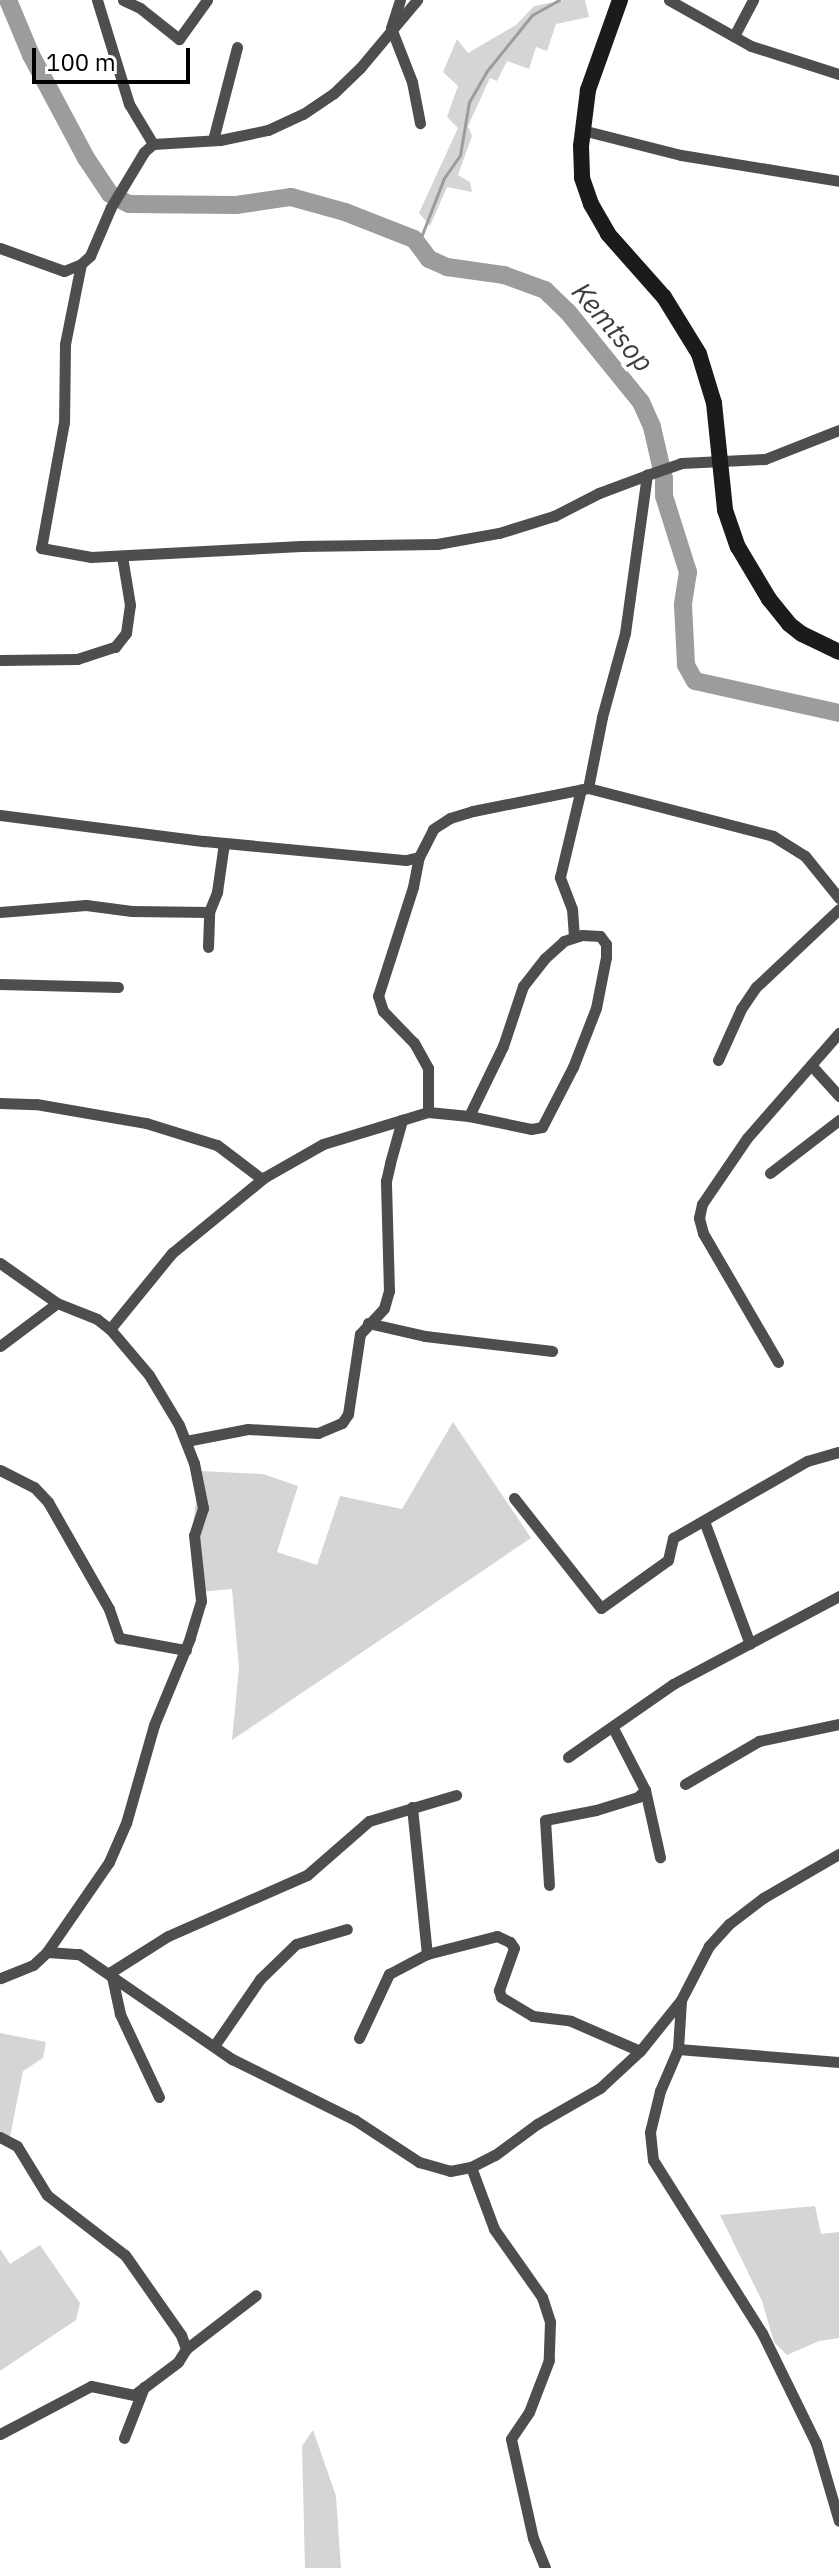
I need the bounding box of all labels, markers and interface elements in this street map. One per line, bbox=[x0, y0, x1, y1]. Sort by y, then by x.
scale bar bbox=[36, 32, 194, 82]
text: 100 m bbox=[46, 46, 116, 78]
water label: Kemtsop bbox=[565, 275, 661, 379]

